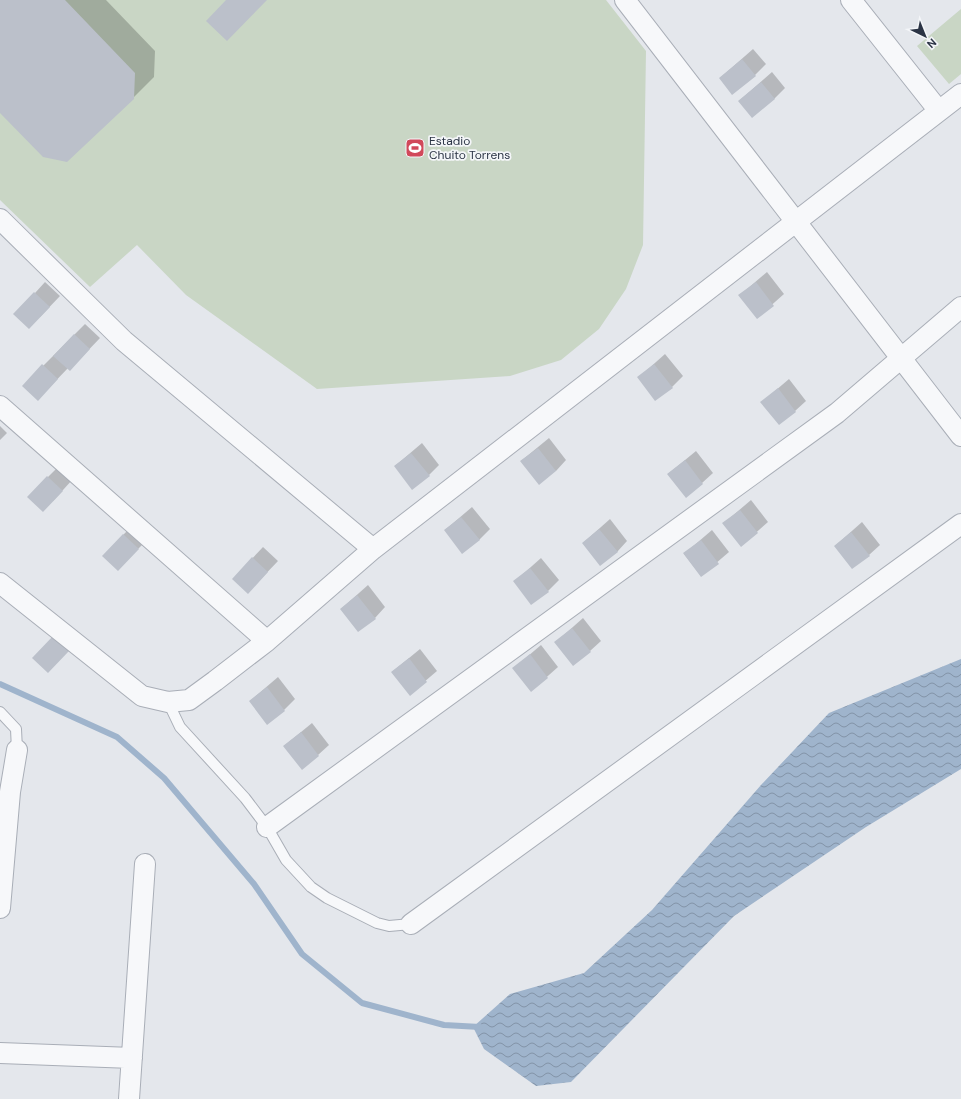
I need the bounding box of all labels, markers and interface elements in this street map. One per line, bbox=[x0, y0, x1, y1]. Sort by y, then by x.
north arrow bbox=[905, 16, 945, 56]
text: N bbox=[924, 35, 940, 51]
place label: Estadio Chuito Torrens bbox=[429, 133, 510, 163]
sports icon: Estadio Chuito Torrens bbox=[404, 137, 426, 159]

